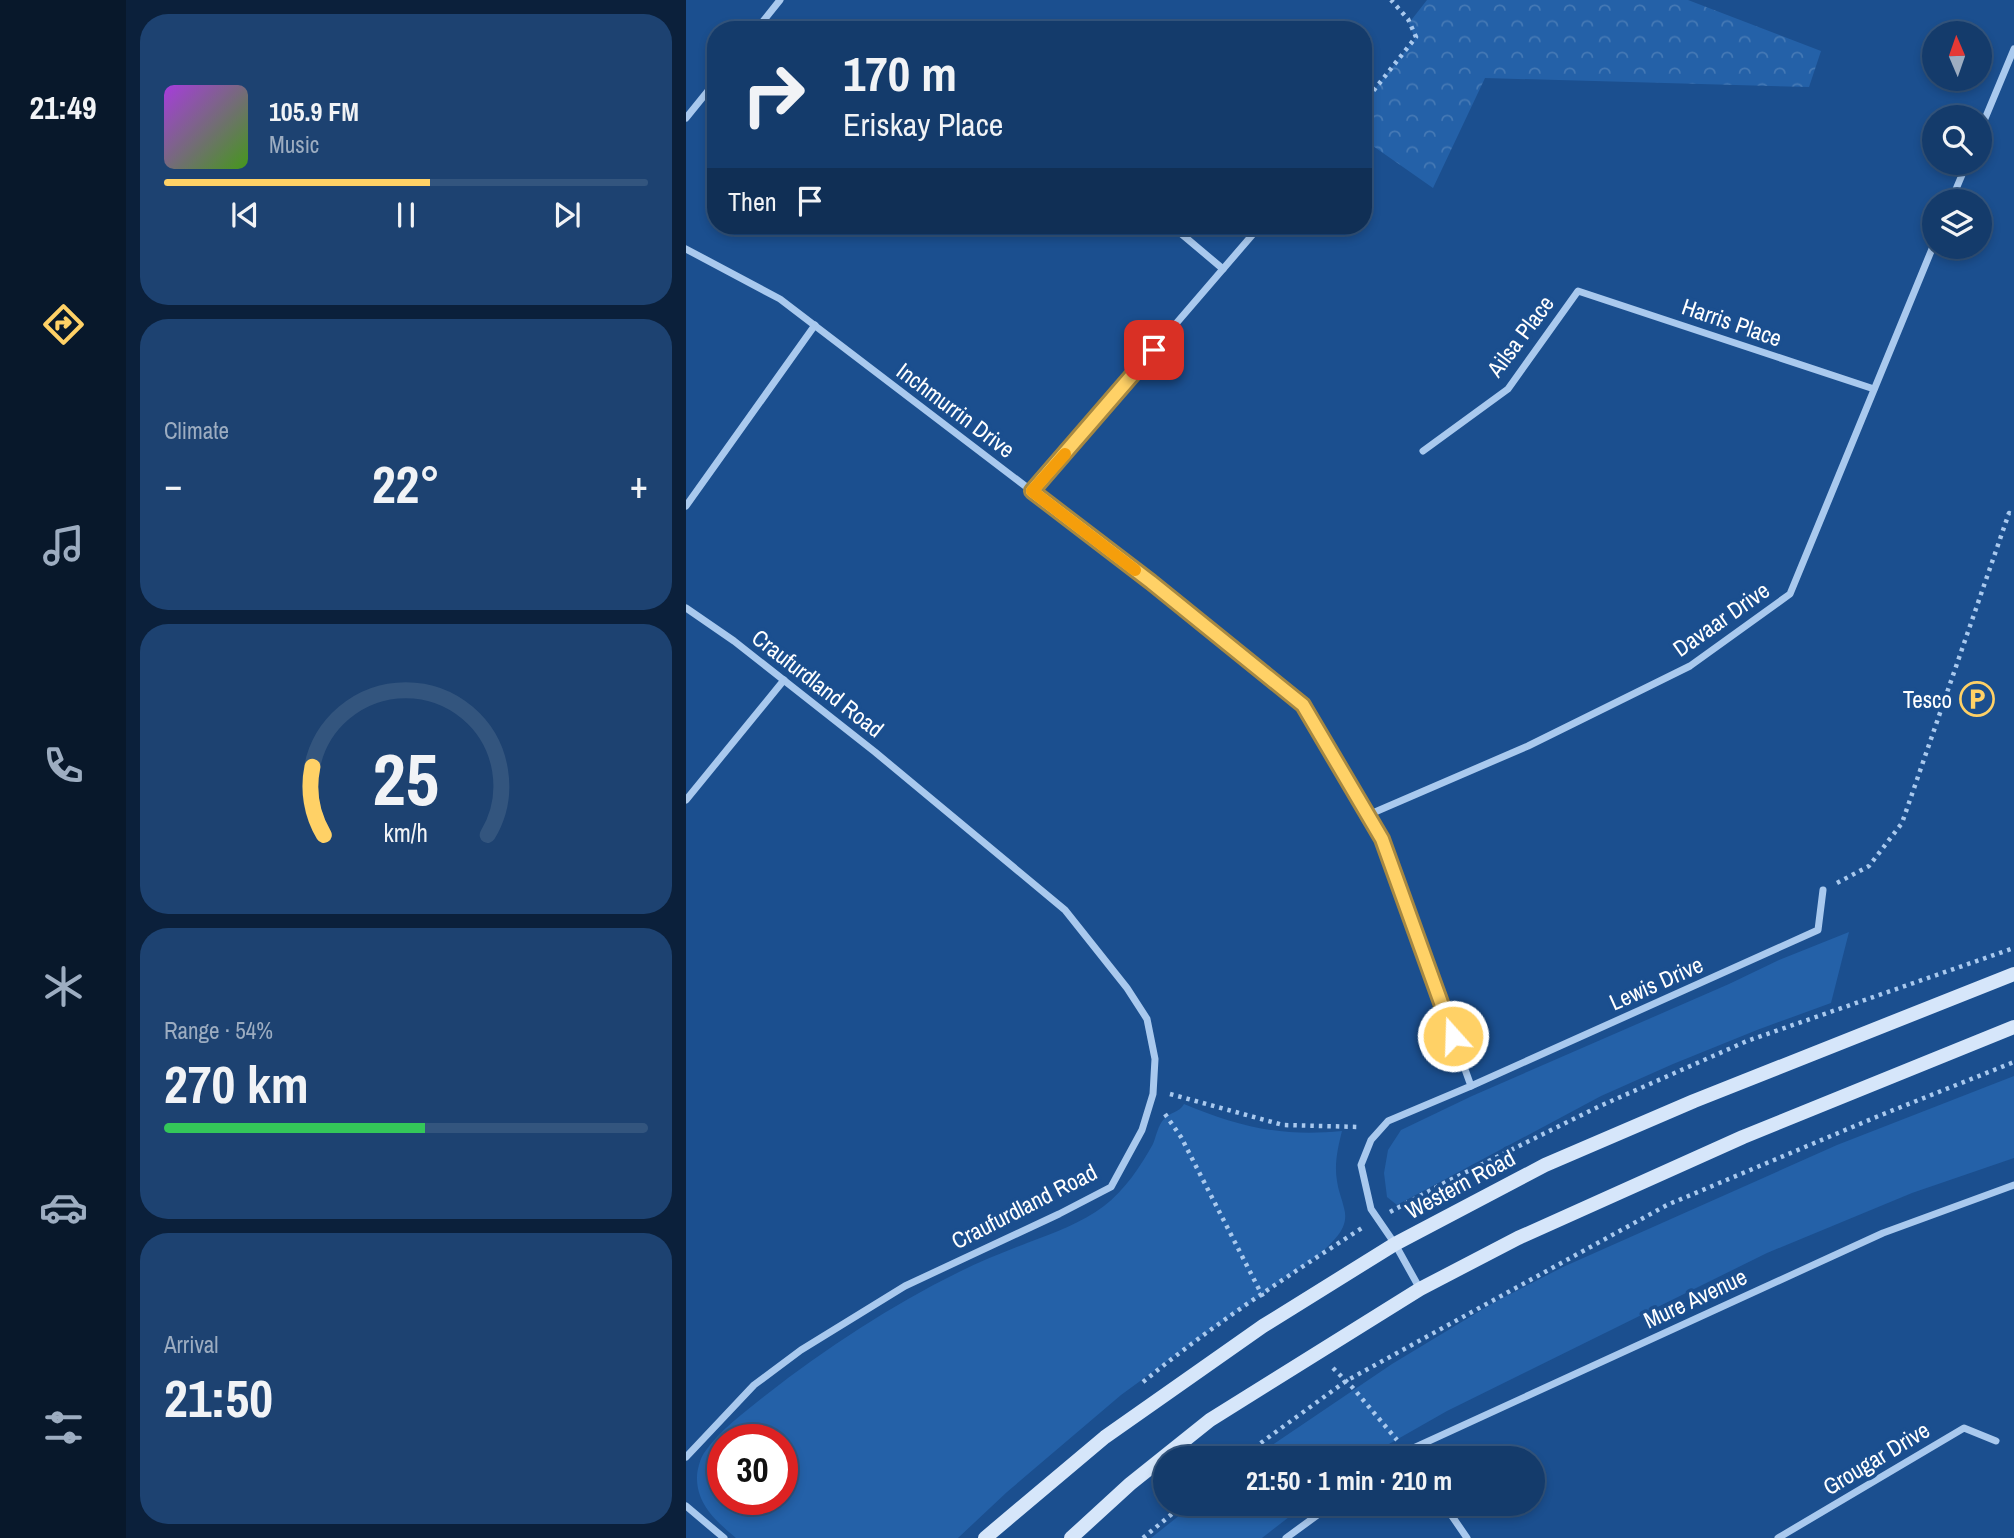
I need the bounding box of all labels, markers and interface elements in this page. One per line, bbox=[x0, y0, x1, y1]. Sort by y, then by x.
north arrow bbox=[1922, 21, 1992, 91]
map controls bbox=[1922, 21, 1992, 259]
text: 170 m bbox=[843, 40, 957, 106]
icon: right bbox=[728, 49, 819, 140]
text: 21:49 bbox=[29, 86, 97, 129]
text: 105.9 FM bbox=[269, 94, 359, 129]
text: Eriskay Place bbox=[843, 103, 1003, 146]
button: search bbox=[1922, 105, 1992, 175]
text: Music bbox=[269, 129, 319, 160]
icon: arrive bbox=[791, 182, 829, 220]
text: Then bbox=[728, 184, 777, 219]
button: layers bbox=[1922, 189, 1992, 259]
icon: previous bbox=[226, 196, 264, 234]
icon: pause bbox=[387, 196, 425, 234]
icon: next bbox=[548, 196, 586, 234]
street label: Ailsa Place bbox=[1479, 289, 1561, 384]
street label: Harris Place bbox=[1678, 290, 1786, 354]
icon: directions bbox=[39, 300, 88, 349]
pin bbox=[1124, 320, 1184, 380]
icon: arrive bbox=[1135, 331, 1173, 369]
street label: Inchmurrin Drive bbox=[891, 355, 1021, 465]
text: Climate bbox=[164, 415, 229, 446]
text: 22° bbox=[372, 449, 440, 519]
text: − bbox=[164, 459, 182, 510]
text: + bbox=[630, 459, 648, 510]
icon: music bbox=[39, 521, 88, 570]
street label: Davaar Drive bbox=[1667, 574, 1775, 664]
street label: Craufurdland Road bbox=[746, 622, 890, 744]
parking icon: Tesco bbox=[1958, 680, 1996, 718]
place label: Tesco bbox=[1903, 684, 1952, 715]
text: 25 bbox=[373, 730, 439, 828]
icon: phone bbox=[39, 741, 88, 790]
text: km/h bbox=[384, 816, 428, 850]
street label: Lewis Drive bbox=[1604, 949, 1708, 1017]
icon: climate bbox=[39, 962, 88, 1011]
position arrow bbox=[1416, 999, 1490, 1073]
text: Range · 54% bbox=[164, 1015, 273, 1046]
text: 270 km bbox=[164, 1049, 309, 1119]
street label: Western Road bbox=[1400, 1142, 1520, 1226]
street label: Craufurdland Road bbox=[946, 1156, 1102, 1256]
icon: car bbox=[39, 1183, 88, 1232]
street label: Mure Avenue bbox=[1638, 1261, 1752, 1335]
text: Arrival bbox=[164, 1329, 219, 1360]
text: 21:50 bbox=[164, 1363, 273, 1433]
icon: filters bbox=[39, 1403, 88, 1452]
street label: Grougar Drive bbox=[1817, 1414, 1935, 1502]
speed limit sign: 30 bbox=[707, 1424, 798, 1515]
text: 21:50 · 1 min · 210 m bbox=[1246, 1463, 1452, 1498]

